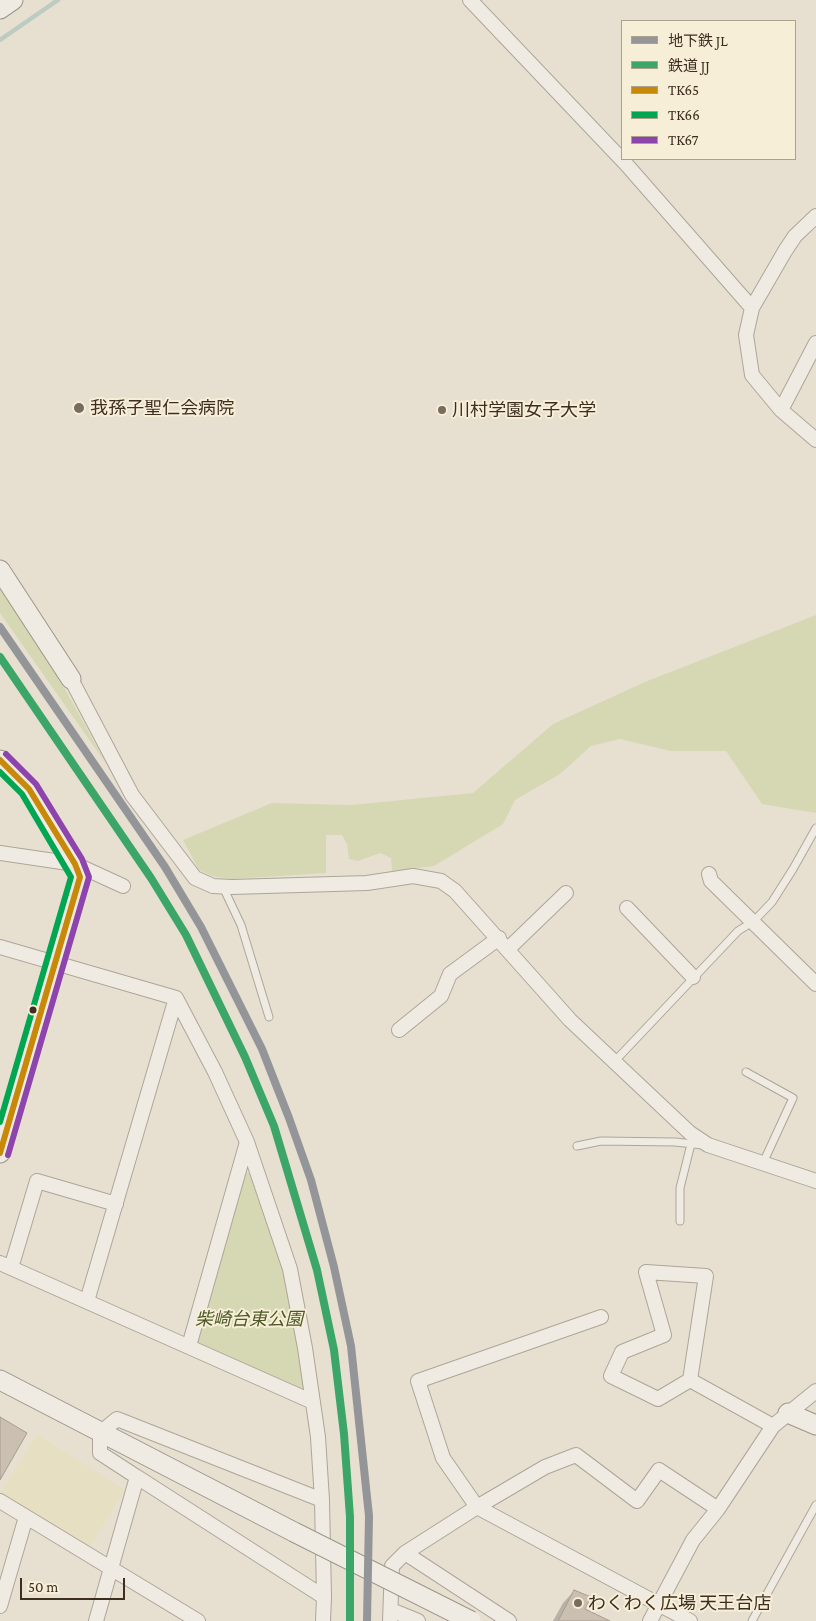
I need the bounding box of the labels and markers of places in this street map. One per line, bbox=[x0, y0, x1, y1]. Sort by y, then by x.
place label: 我孫子聖仁会病院 bbox=[90, 397, 234, 419]
place label: 川村学園女子大学 bbox=[452, 399, 596, 421]
marker: 我孫子聖仁会病院 bbox=[72, 401, 86, 415]
marker: 川村学園女子大学 bbox=[436, 404, 448, 416]
unlabelled marker bbox=[28, 1005, 38, 1015]
place label: わくわく広場 天王台店 bbox=[588, 1592, 771, 1614]
marker: わくわく広場 天王台店 bbox=[572, 1597, 584, 1609]

